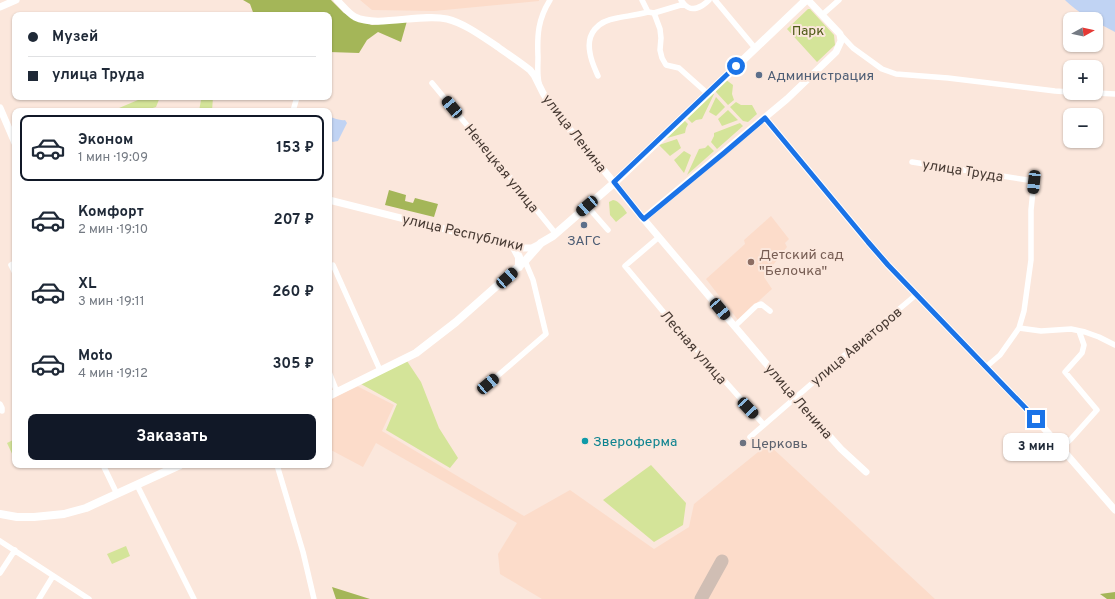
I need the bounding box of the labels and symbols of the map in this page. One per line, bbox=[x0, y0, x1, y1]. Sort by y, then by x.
north arrow bbox=[1063, 12, 1103, 52]
park label: Парк bbox=[792, 23, 824, 40]
route start bbox=[727, 57, 745, 75]
place label: Администрация bbox=[767, 68, 874, 85]
marker: Администрация bbox=[754, 70, 764, 80]
street label: улица Ленина bbox=[538, 91, 610, 176]
car bbox=[440, 94, 464, 120]
street label: Ненецкая улица bbox=[460, 121, 542, 217]
street label: улица Труда bbox=[921, 157, 1004, 186]
car bbox=[1027, 169, 1041, 195]
car bbox=[574, 194, 600, 218]
street label: улица Республики bbox=[400, 211, 525, 256]
marker: ЗАГС bbox=[579, 220, 589, 230]
place label: ЗАГС bbox=[567, 233, 601, 250]
place label: Детский сад "Белочка" bbox=[759, 247, 844, 280]
marker: Детский сад "Белочка" bbox=[746, 257, 756, 267]
car bbox=[494, 266, 520, 290]
car bbox=[708, 296, 732, 322]
street label: улица Авиаторов bbox=[808, 304, 906, 390]
street label: Лесная улица bbox=[656, 307, 730, 389]
street label: улица Ленина bbox=[760, 361, 835, 443]
car bbox=[475, 372, 501, 396]
car bbox=[735, 395, 761, 421]
route end bbox=[1027, 410, 1045, 428]
callout: 3 мин bbox=[1003, 433, 1069, 461]
place label: Звероферма bbox=[593, 434, 677, 451]
marker: Звероферма bbox=[580, 436, 590, 446]
place label: Церковь bbox=[751, 436, 808, 453]
marker: Церковь bbox=[738, 438, 748, 448]

